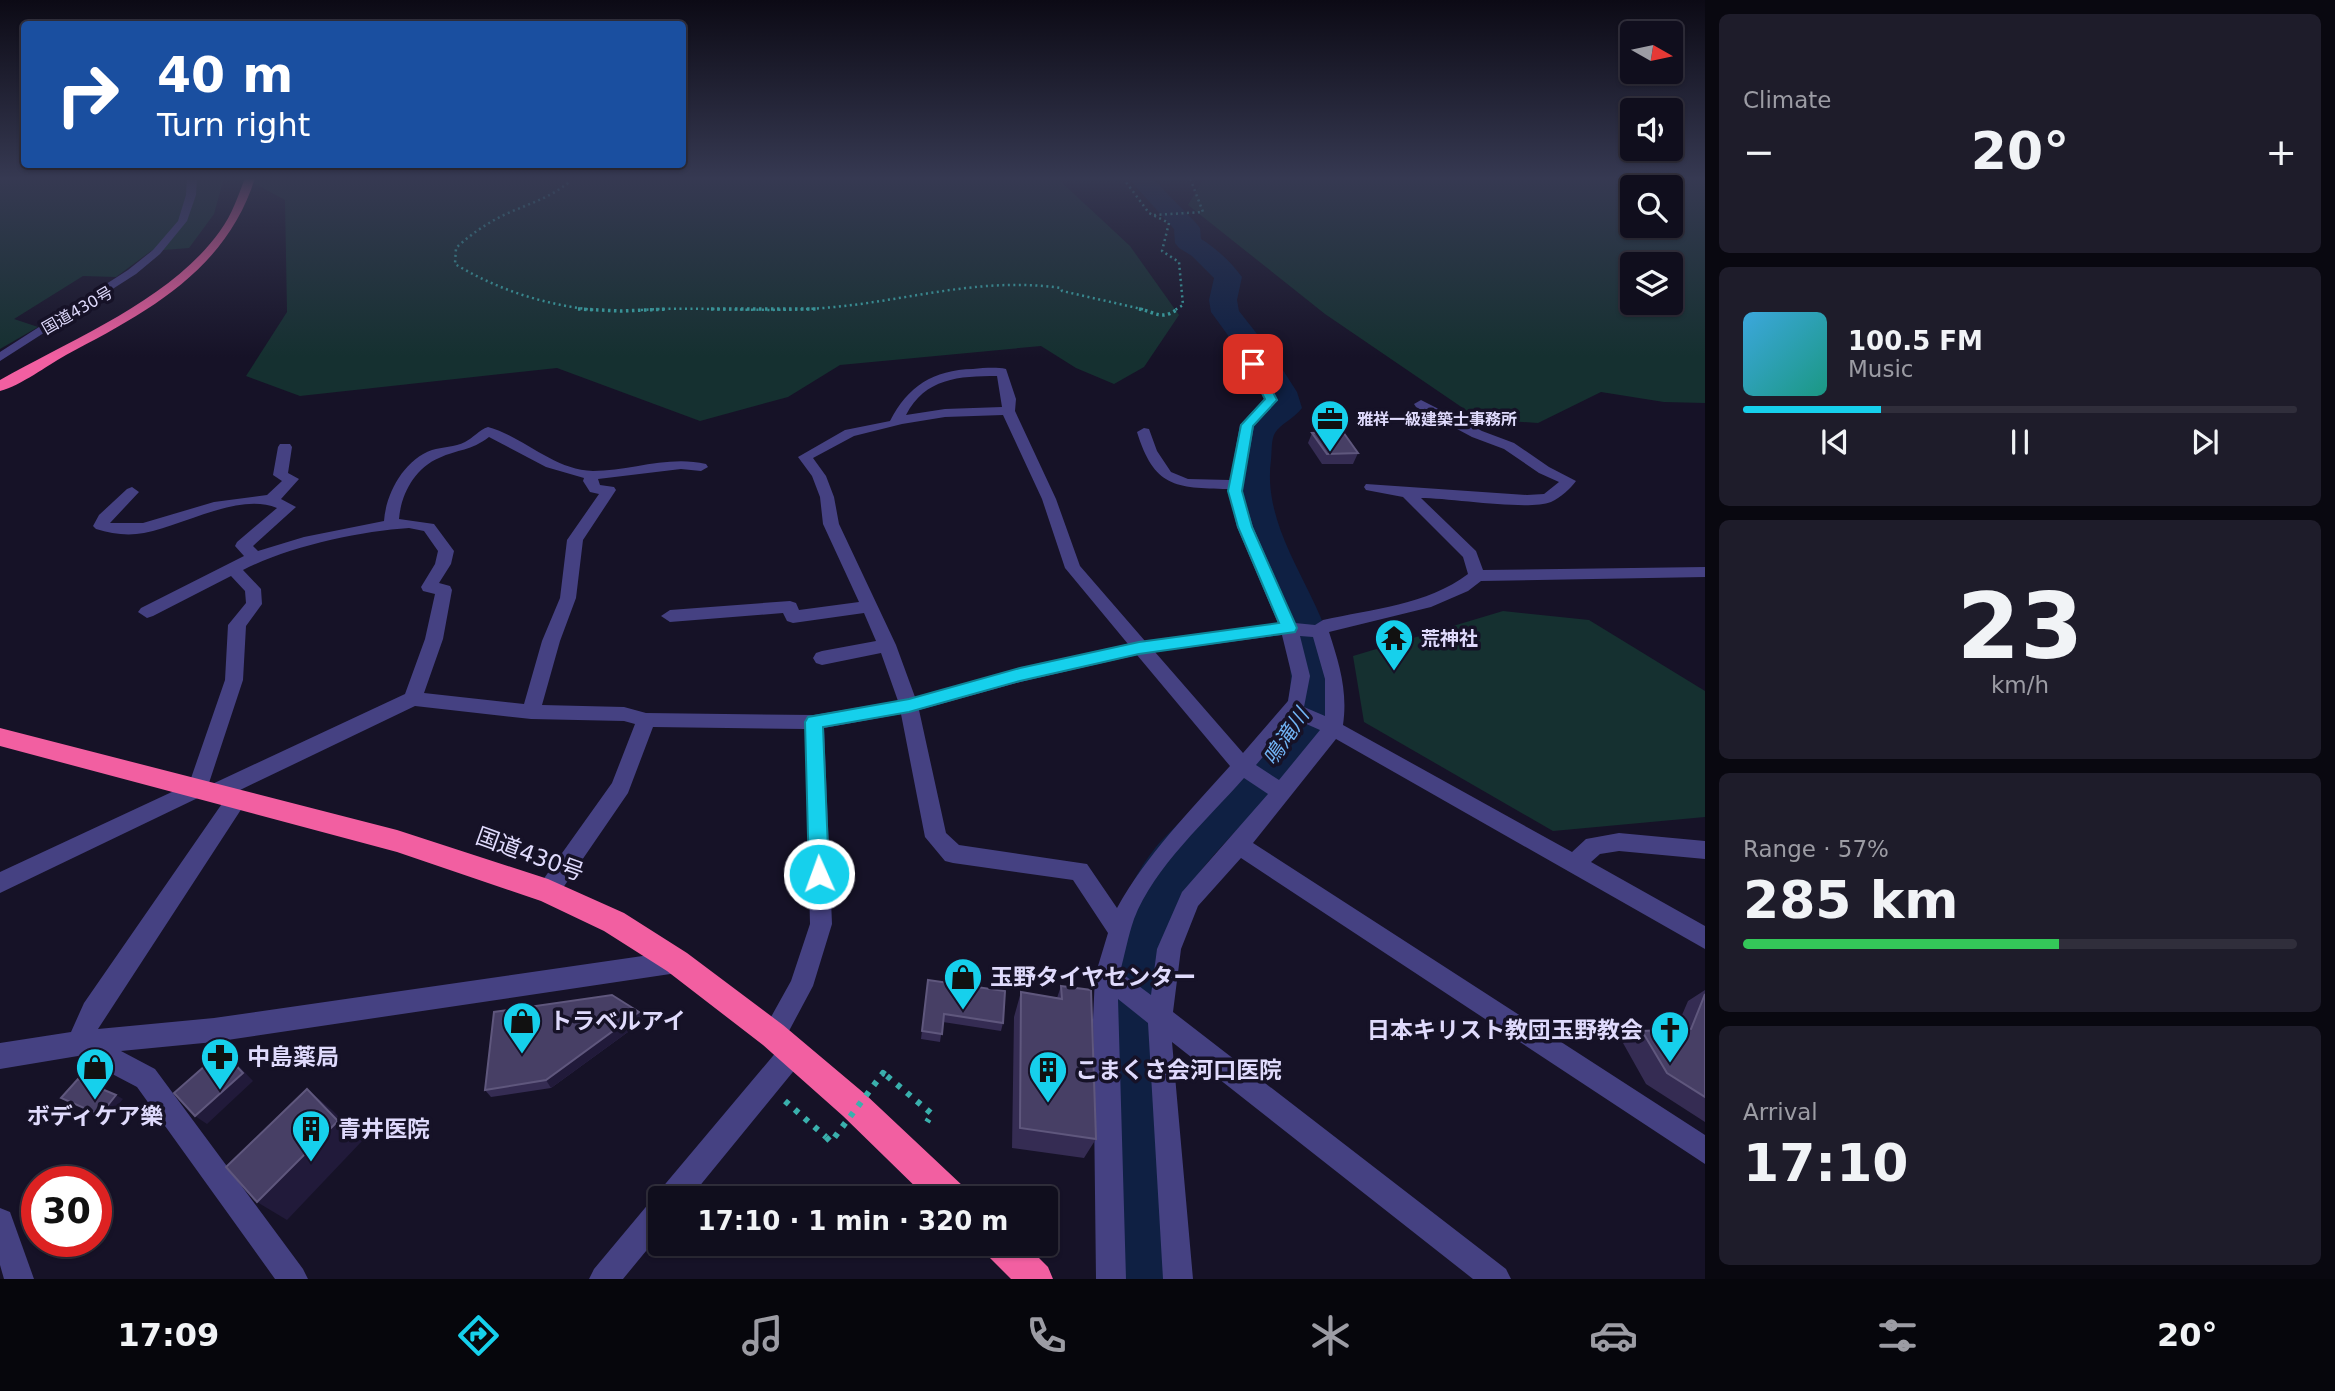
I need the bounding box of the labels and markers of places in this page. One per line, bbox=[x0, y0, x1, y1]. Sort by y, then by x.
pin bbox=[1223, 334, 1283, 394]
office icon: 雅祥一級建築士事務所 bbox=[1309, 398, 1351, 453]
place label: 雅祥一級建築士事務所 bbox=[1357, 410, 1517, 429]
temple icon: 荒神社 bbox=[1373, 617, 1415, 672]
place label: 荒神社 bbox=[1421, 627, 1478, 649]
shop icon: 玉野タイヤセンター bbox=[942, 956, 984, 1011]
place label: 玉野タイヤセンター bbox=[990, 964, 1196, 990]
shop icon: トラベルアイ bbox=[501, 1000, 543, 1055]
place label: トラベルアイ bbox=[549, 1008, 686, 1034]
church icon: 日本キリスト教団玉野教会 bbox=[1649, 1009, 1691, 1064]
place label: 日本キリスト教団玉野教会 bbox=[1367, 1017, 1643, 1043]
pharmacy icon: 中島薬局 bbox=[199, 1036, 241, 1091]
place label: 中島薬局 bbox=[247, 1044, 339, 1070]
shop icon: ボディケア樂 bbox=[74, 1046, 116, 1101]
building icon: こまくさ会河口医院 bbox=[1027, 1049, 1069, 1104]
place label: こまくさ会河口医院 bbox=[1075, 1057, 1282, 1083]
place label: ボディケア樂 bbox=[27, 1103, 163, 1129]
building icon: 青井医院 bbox=[290, 1108, 332, 1163]
place label: 青井医院 bbox=[338, 1116, 430, 1142]

